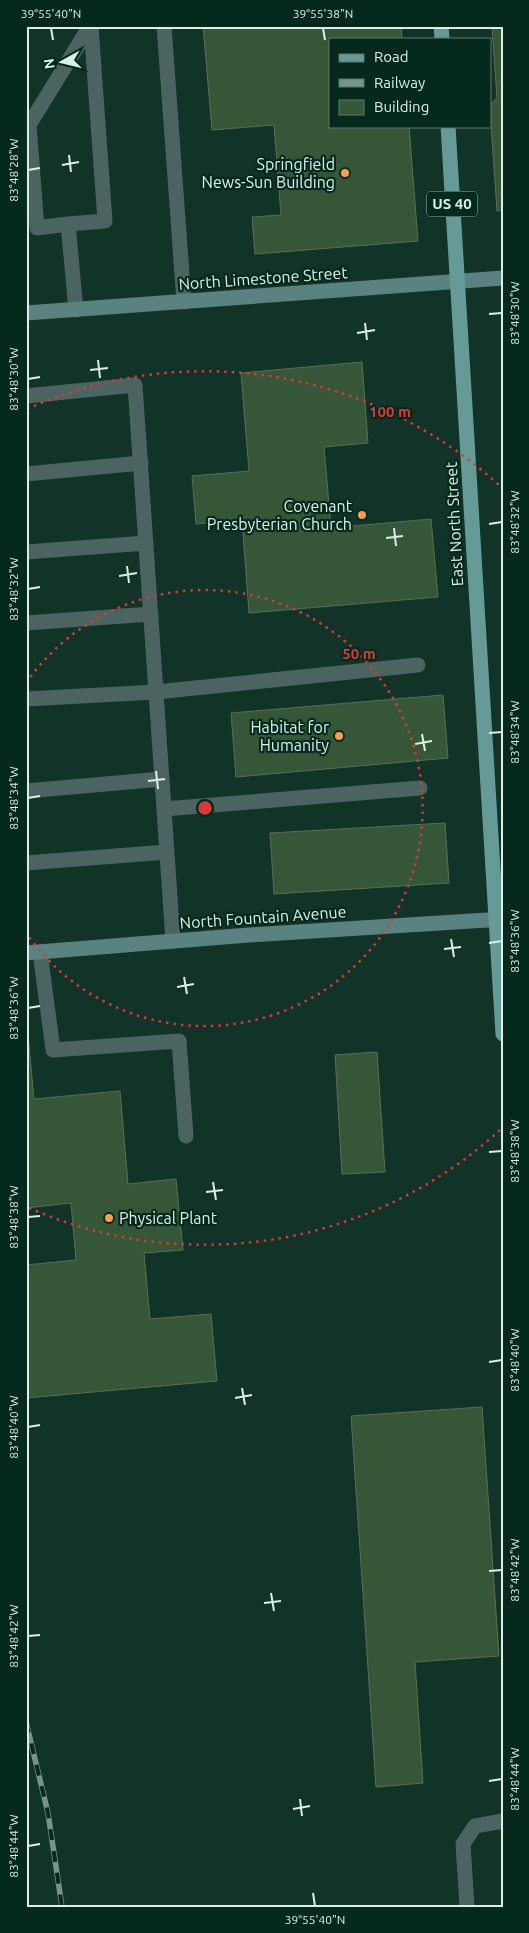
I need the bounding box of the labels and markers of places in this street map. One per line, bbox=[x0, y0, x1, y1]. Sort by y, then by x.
place label: Springfield News-Sun Building bbox=[201, 155, 335, 191]
marker: Springfield News-Sun Building bbox=[339, 167, 351, 179]
place label: Covenant Presbyterian Church bbox=[207, 497, 353, 533]
marker: Covenant Presbyterian Church bbox=[356, 509, 368, 521]
place label: Habitat for Humanity bbox=[250, 718, 329, 754]
marker: Habitat for Humanity bbox=[333, 730, 345, 742]
centre of rings bbox=[196, 799, 214, 817]
place label: Physical Plant bbox=[119, 1209, 218, 1227]
marker: Physical Plant bbox=[103, 1212, 115, 1224]

